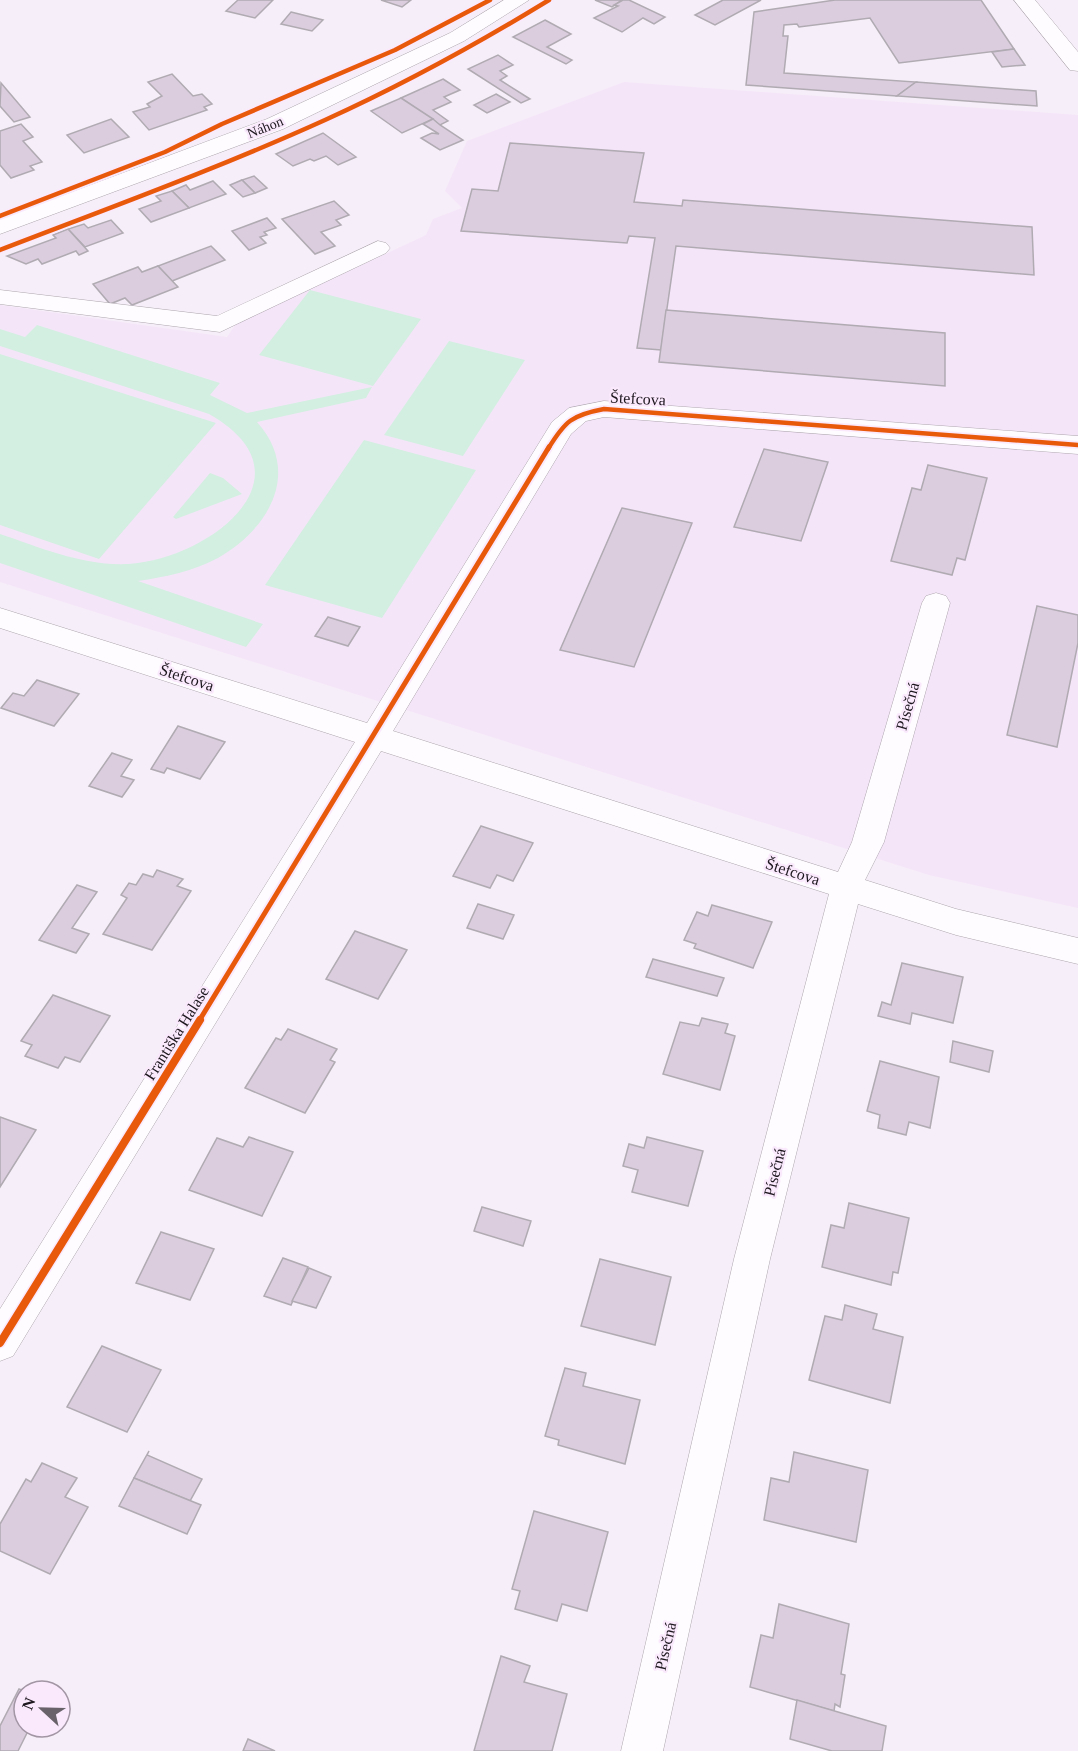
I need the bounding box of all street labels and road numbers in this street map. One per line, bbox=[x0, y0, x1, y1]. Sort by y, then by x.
street label: Náhon bbox=[245, 114, 285, 141]
street label: Štefcova bbox=[610, 388, 666, 408]
street label: Štefcova bbox=[158, 660, 216, 694]
street label: Písečná bbox=[893, 680, 922, 732]
street label: Štefcova bbox=[764, 854, 822, 888]
street label: Františka Halase bbox=[141, 983, 212, 1083]
street label: Písečná bbox=[760, 1146, 789, 1198]
street label: Písečná bbox=[652, 1620, 679, 1672]

